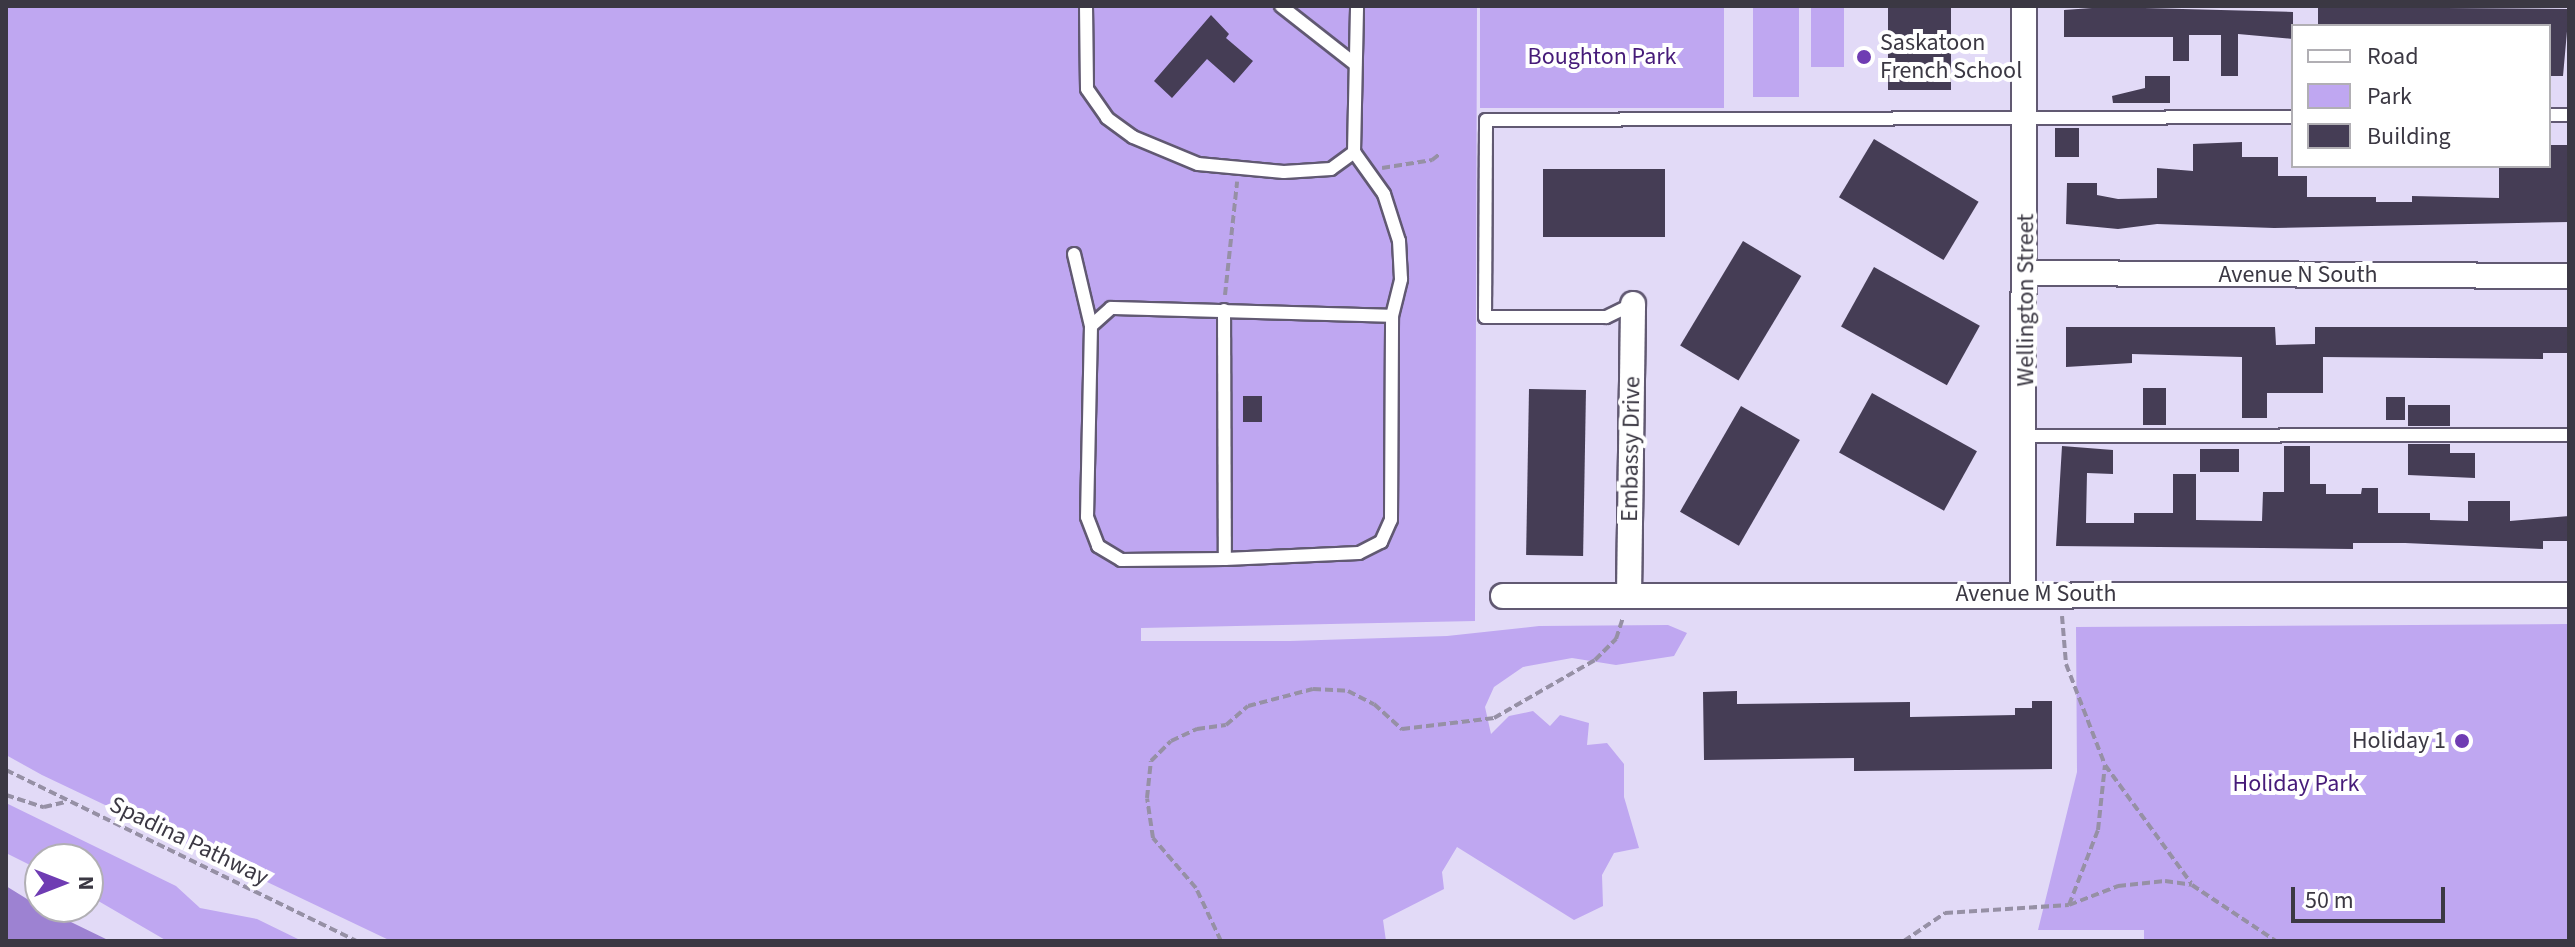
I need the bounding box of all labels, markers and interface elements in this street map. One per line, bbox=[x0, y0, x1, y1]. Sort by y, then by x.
legend bbox=[2291, 24, 2551, 168]
place label: Saskatoon French School bbox=[1880, 29, 2022, 85]
text: Road bbox=[2367, 39, 2419, 74]
park label: Boughton Park bbox=[1528, 43, 1676, 71]
marker: Saskatoon French School bbox=[1855, 48, 1873, 66]
text: Park bbox=[2367, 79, 2412, 114]
text: Building bbox=[2367, 119, 2451, 154]
street label: Wellington Street bbox=[2012, 214, 2040, 386]
street label: Avenue N South bbox=[2218, 261, 2378, 289]
street label: Embassy Drive bbox=[1615, 376, 1647, 522]
street label: Avenue M South bbox=[1955, 580, 2117, 608]
place label: Holiday 1 bbox=[2352, 727, 2446, 755]
marker: Holiday 1 bbox=[2453, 732, 2471, 750]
park label: Holiday Park bbox=[2233, 770, 2359, 798]
street label: Spadina Pathway bbox=[105, 790, 273, 892]
north arrow bbox=[24, 843, 104, 923]
scale bar bbox=[2295, 871, 2449, 921]
text: N bbox=[70, 876, 102, 890]
text: 50 m bbox=[2305, 883, 2354, 918]

